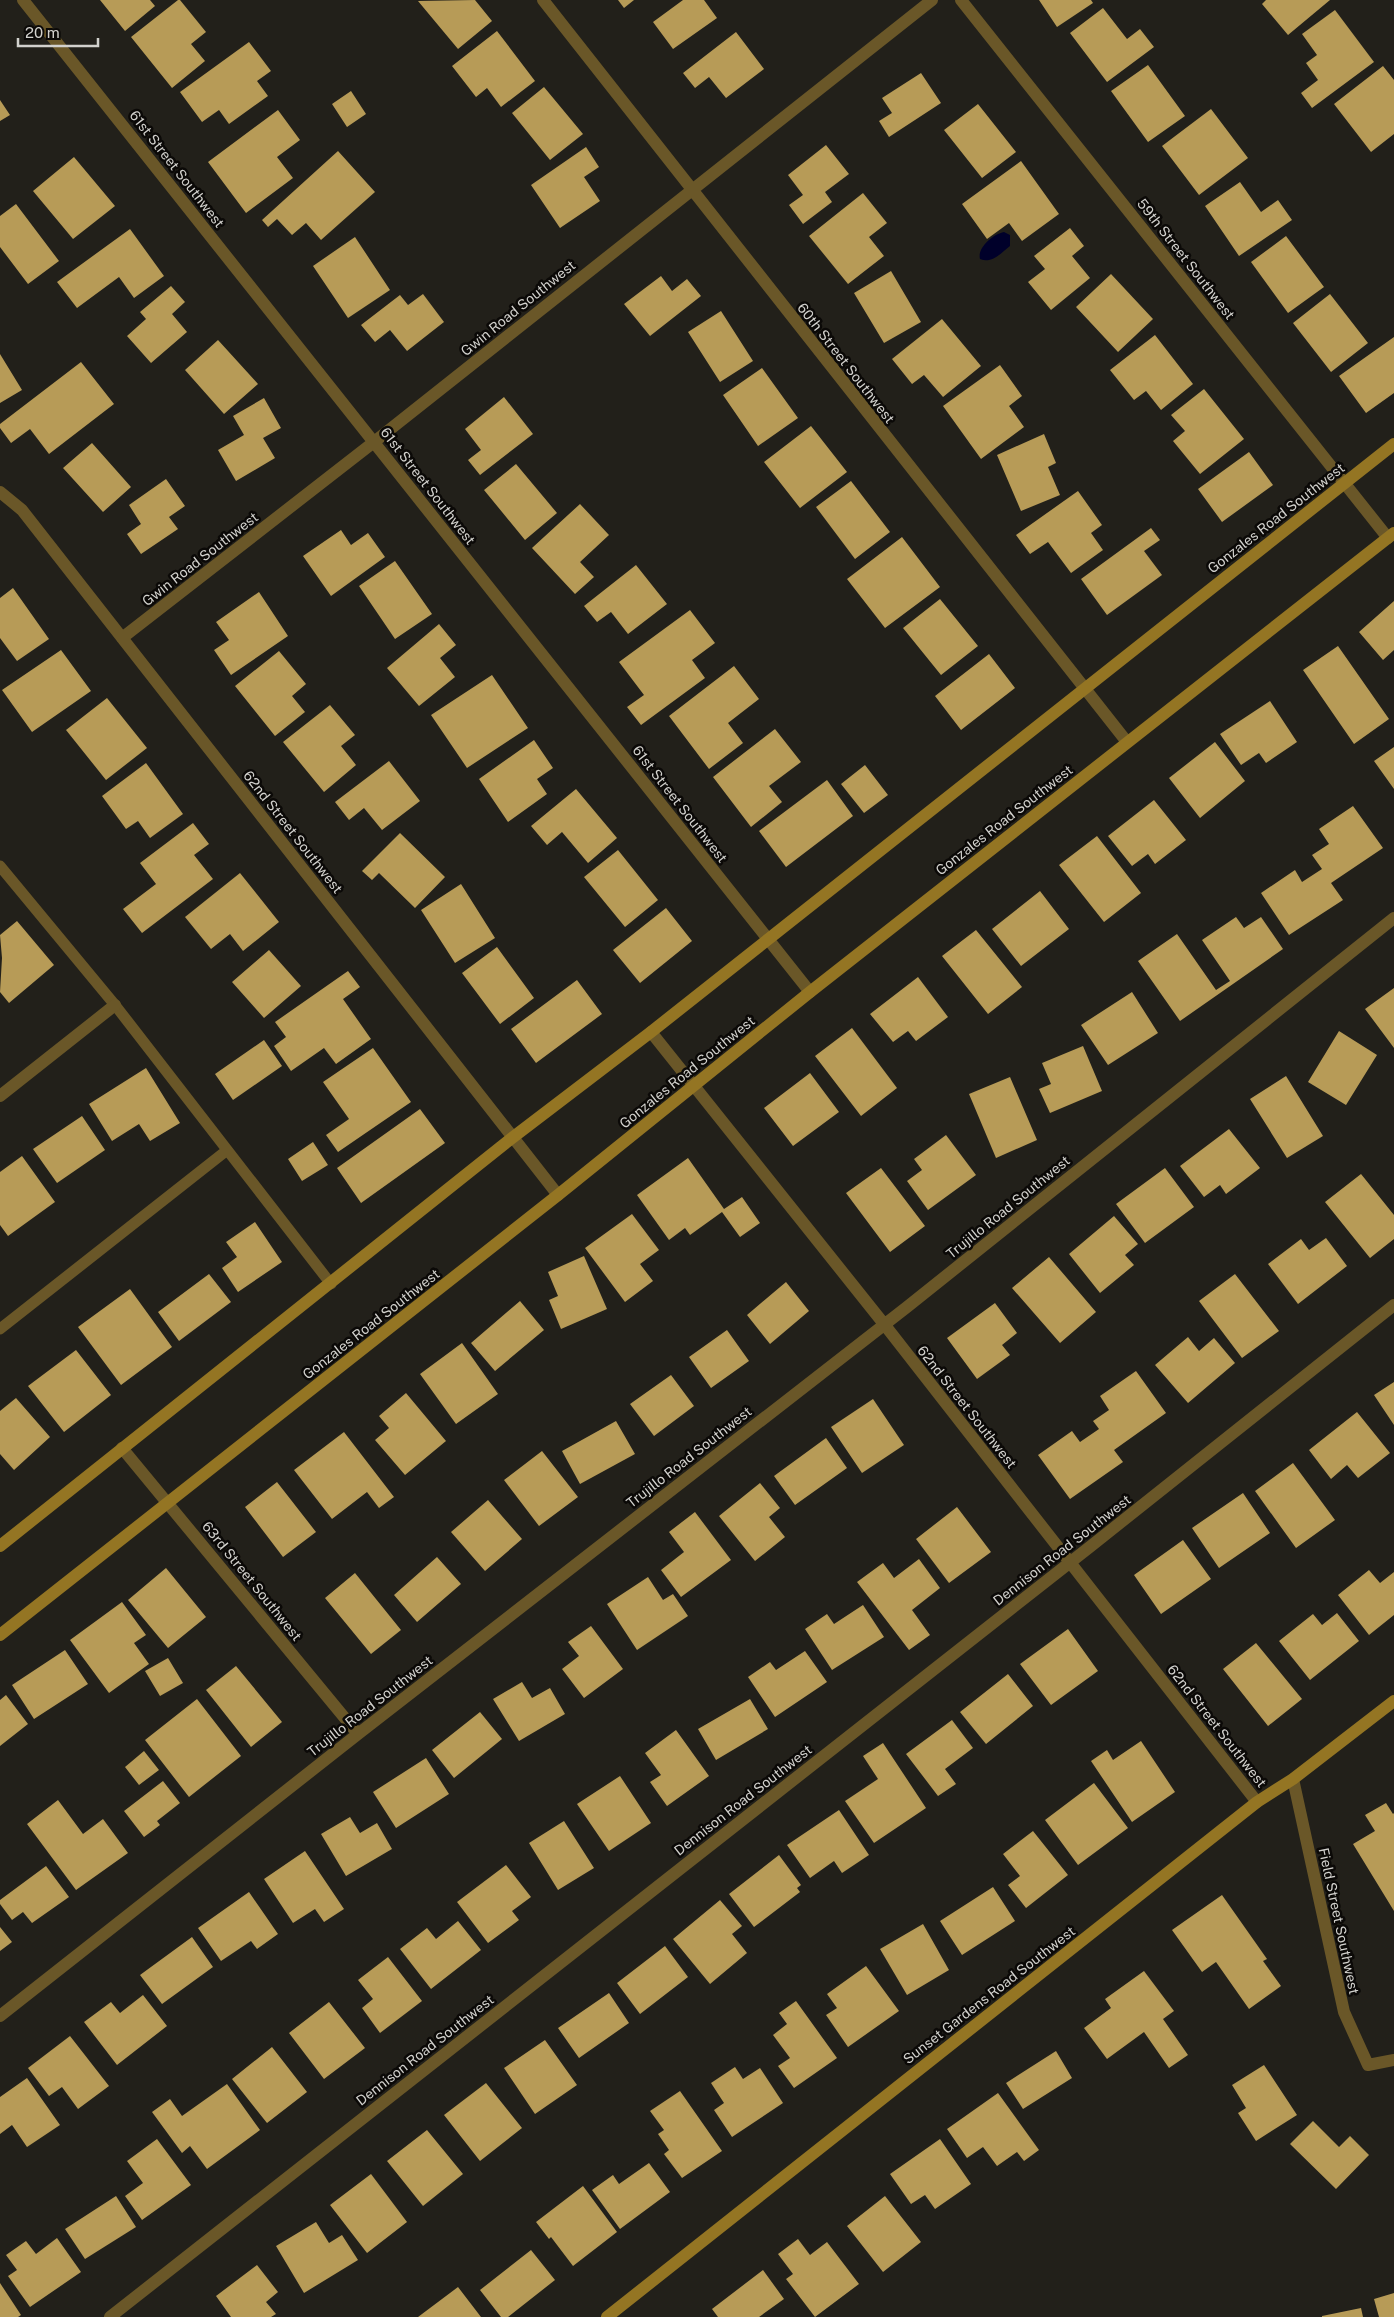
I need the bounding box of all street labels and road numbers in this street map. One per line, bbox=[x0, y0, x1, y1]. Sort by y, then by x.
street label: 61st Street Southwest bbox=[126, 107, 228, 231]
street label: 59th Street Southwest bbox=[1134, 196, 1238, 322]
street label: Gwin Road Southwest bbox=[458, 257, 578, 359]
street label: 60th Street Southwest bbox=[794, 300, 898, 426]
street label: 61st Street Southwest bbox=[377, 424, 479, 548]
street label: Gonzales Road Southwest bbox=[1204, 460, 1348, 576]
street label: Gwin Road Southwest bbox=[139, 509, 261, 609]
street label: 61st Street Southwest bbox=[629, 742, 731, 866]
street label: Gonzales Road Southwest bbox=[932, 762, 1076, 878]
street label: 62nd Street Southwest bbox=[240, 768, 346, 896]
street label: Gonzales Road Southwest bbox=[616, 1013, 758, 1131]
street label: Trujillo Road Southwest bbox=[943, 1152, 1073, 1262]
street label: Gonzales Road Southwest bbox=[299, 1266, 443, 1382]
street label: 62nd Street Southwest bbox=[914, 1343, 1020, 1471]
street label: Trujillo Road Southwest bbox=[623, 1403, 755, 1511]
street label: Dennison Road Southwest bbox=[990, 1491, 1134, 1609]
street label: 63rd Street Southwest bbox=[199, 1518, 305, 1644]
street label: Trujillo Road Southwest bbox=[304, 1652, 436, 1760]
street label: 62nd Street Southwest bbox=[1164, 1662, 1270, 1790]
street label: Dennison Road Southwest bbox=[671, 1741, 815, 1859]
street label: Field Street Southwest bbox=[1316, 1846, 1362, 1996]
street label: Sunset Gardens Road Southwest bbox=[900, 1923, 1078, 2067]
street label: Dennison Road Southwest bbox=[353, 1991, 497, 2109]

